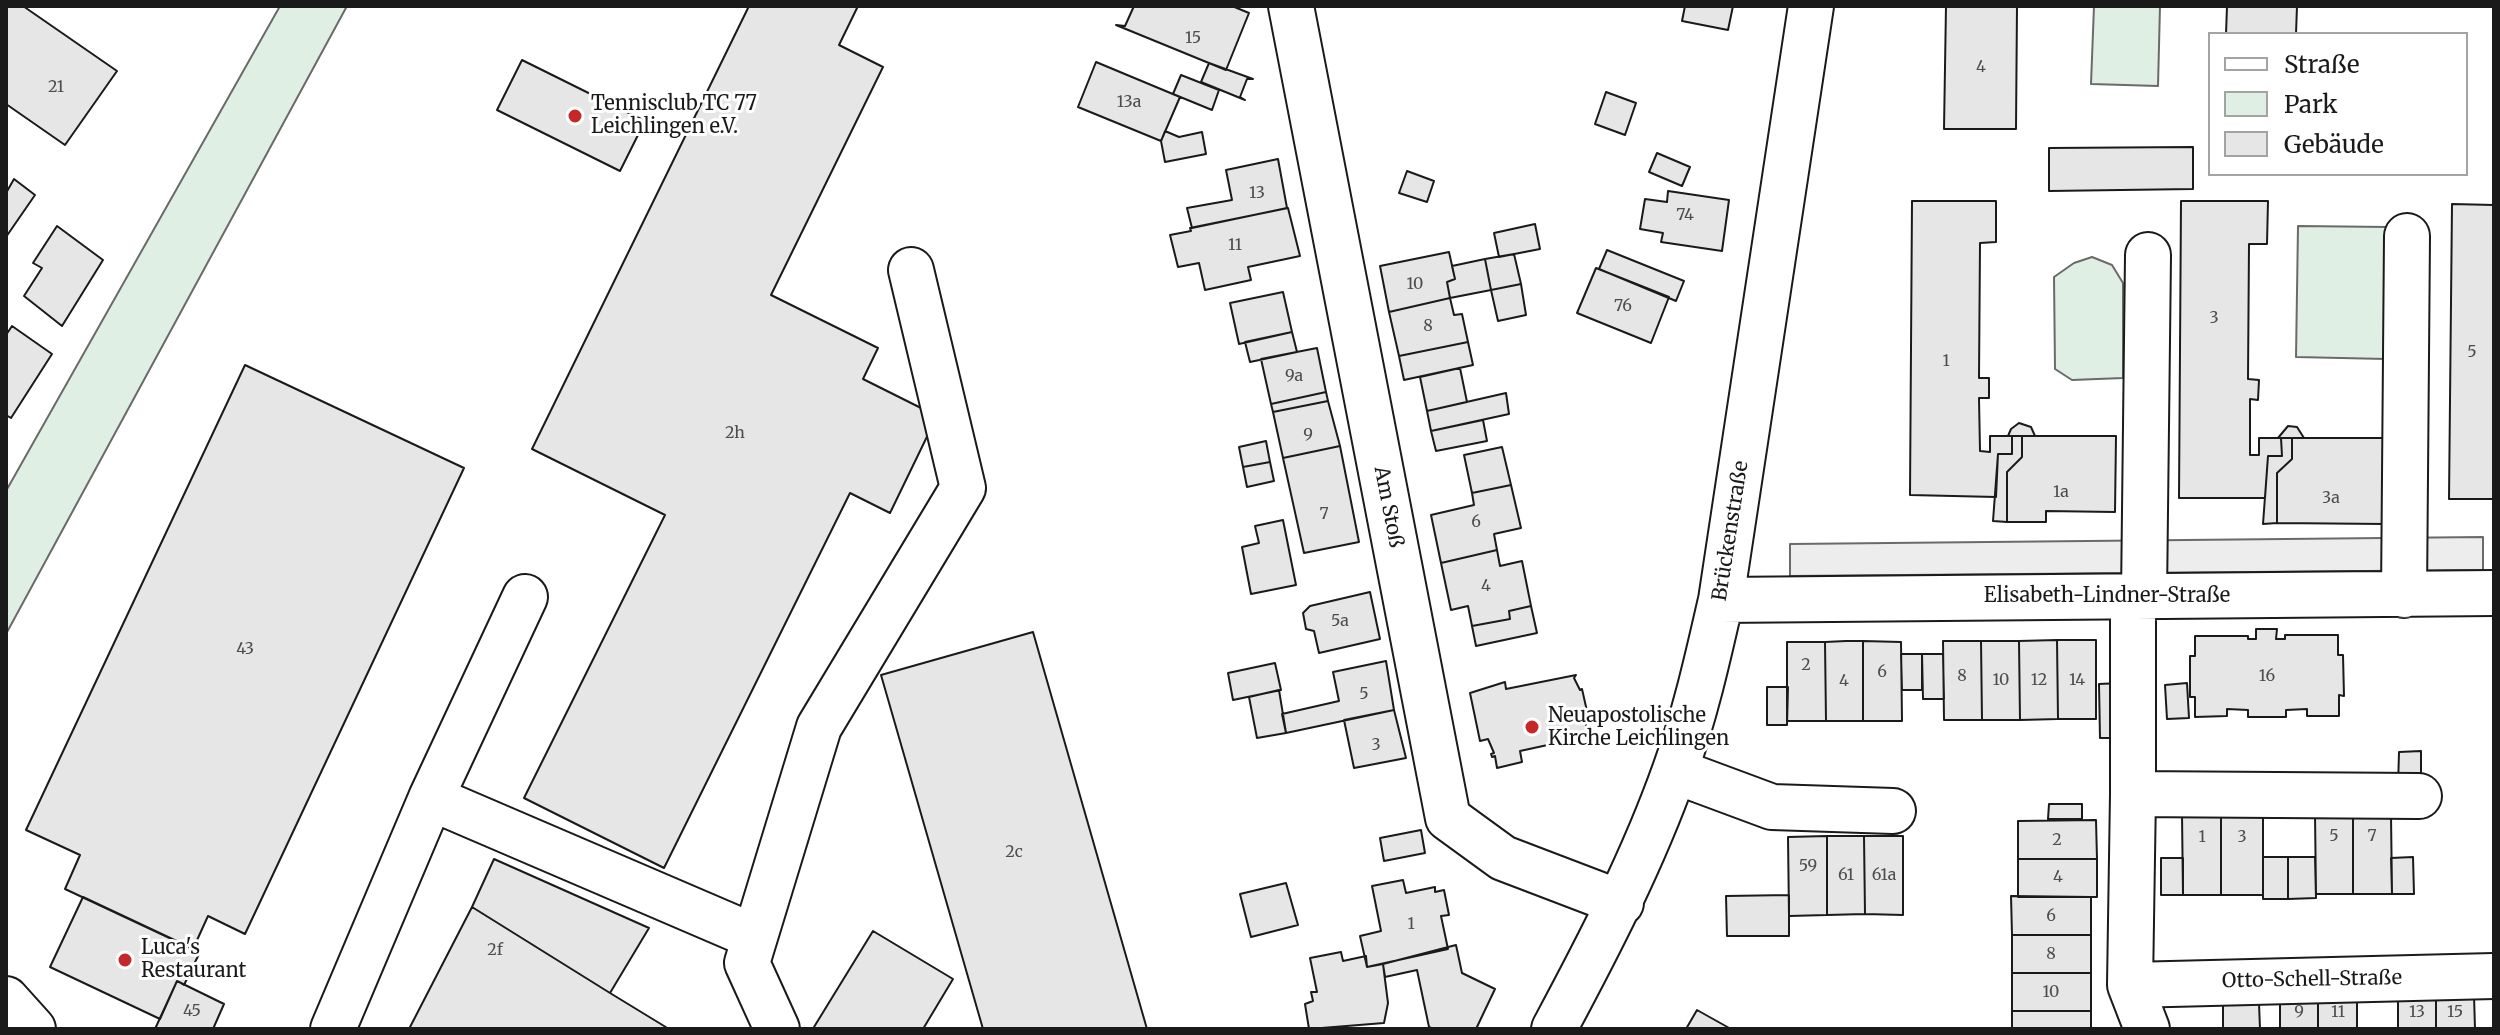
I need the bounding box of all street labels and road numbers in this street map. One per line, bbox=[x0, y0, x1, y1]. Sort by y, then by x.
street label: Brückenstraße bbox=[1708, 459, 1754, 603]
street label: Am Stoß bbox=[1368, 464, 1408, 550]
street label: Elisabeth-Lindner-Straße bbox=[1984, 584, 2230, 608]
street label: Otto-Schell-Straße bbox=[2222, 966, 2402, 994]

